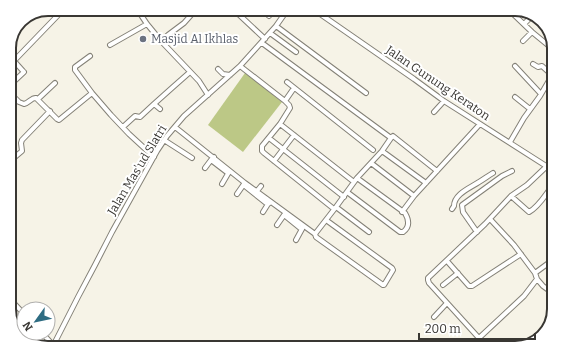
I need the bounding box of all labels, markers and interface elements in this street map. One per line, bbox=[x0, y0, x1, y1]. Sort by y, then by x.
place label: Masjid Al Ikhlas bbox=[151, 32, 238, 46]
marker: Masjid Al Ikhlas bbox=[138, 34, 148, 44]
street label: Jalan Gunung Keraton bbox=[382, 42, 493, 123]
street label: Jalan Mas'ud Slatri bbox=[104, 122, 170, 218]
north arrow bbox=[16, 301, 56, 341]
scale bar bbox=[419, 315, 535, 341]
text: N bbox=[20, 319, 36, 333]
text: 200 m bbox=[425, 322, 461, 336]

